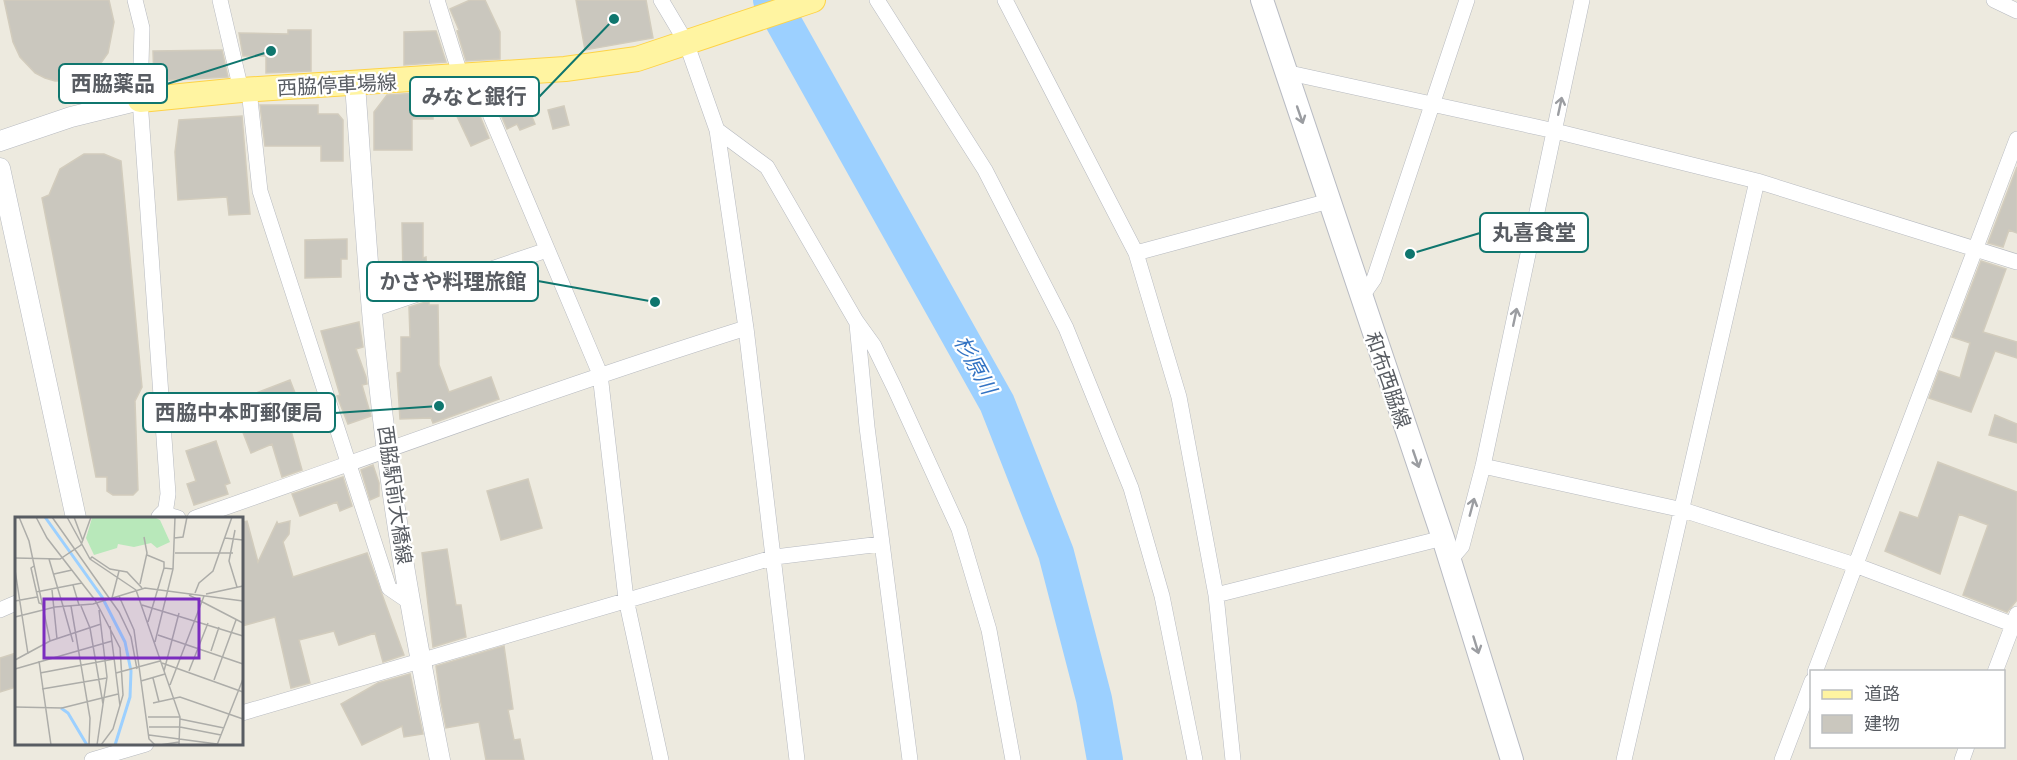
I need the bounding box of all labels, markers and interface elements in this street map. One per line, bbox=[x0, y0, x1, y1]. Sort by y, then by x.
callout: 西脇薬品 bbox=[59, 64, 167, 103]
street label: 西脇停車場線 bbox=[276, 70, 398, 100]
text: 西脇薬品 bbox=[71, 72, 155, 96]
callout: みなと銀行 bbox=[410, 77, 539, 116]
text: みなと銀行 bbox=[422, 85, 527, 109]
one-way arrow bbox=[1555, 97, 1566, 116]
one-way arrow bbox=[1295, 105, 1306, 124]
callout: 丸喜食堂 bbox=[1480, 213, 1588, 252]
text: 丸喜食堂 bbox=[1492, 221, 1576, 245]
callout: かさや料理旅館 bbox=[367, 262, 538, 301]
text: かさや料理旅館 bbox=[380, 270, 527, 294]
one-way arrow bbox=[1510, 308, 1521, 327]
street label: 和布西脇線 bbox=[1360, 329, 1416, 431]
water label: 杉原川 bbox=[949, 332, 1002, 400]
callout: 西脇中本町郵便局 bbox=[143, 393, 335, 432]
text: 西脇中本町郵便局 bbox=[155, 401, 323, 425]
street label: 西脇駅前大橋線 bbox=[373, 424, 417, 566]
one-way arrow bbox=[1411, 450, 1422, 468]
one-way arrow bbox=[1467, 498, 1478, 517]
inset map bbox=[15, 517, 243, 745]
one-way arrow bbox=[1471, 635, 1482, 654]
legend bbox=[1810, 670, 2005, 748]
text: 道路 bbox=[1864, 683, 1900, 704]
text: 建物 bbox=[1864, 713, 1900, 734]

